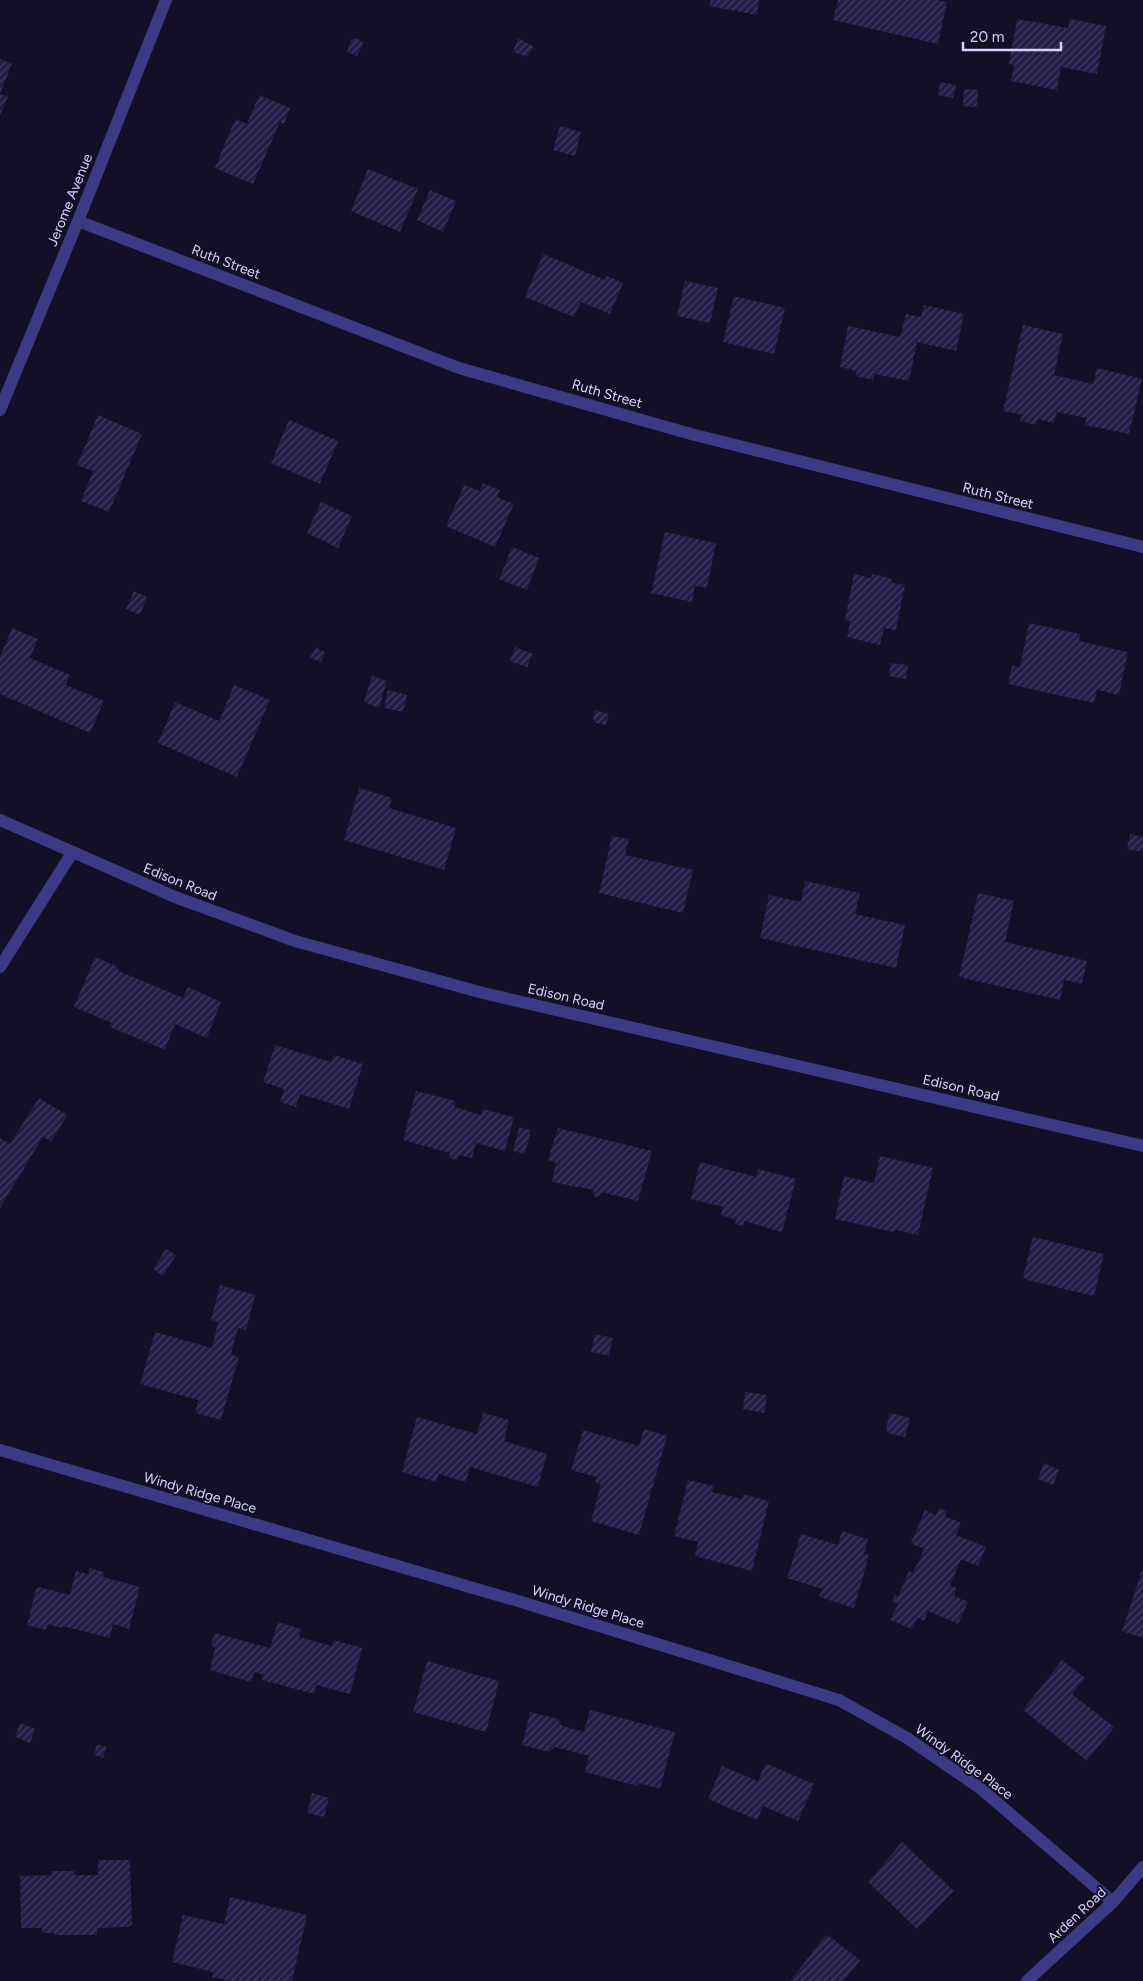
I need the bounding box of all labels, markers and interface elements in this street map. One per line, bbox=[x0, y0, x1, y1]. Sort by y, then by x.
scale bar bbox=[963, 20, 1060, 52]
text: 20 m bbox=[970, 28, 1004, 46]
street label: Jerome Avenue bbox=[44, 151, 96, 249]
street label: Ruth Street bbox=[189, 241, 263, 283]
street label: Ruth Street bbox=[570, 376, 644, 412]
street label: Ruth Street bbox=[961, 479, 1035, 513]
street label: Edison Road bbox=[141, 860, 219, 904]
street label: Edison Road bbox=[526, 980, 606, 1014]
street label: Edison Road bbox=[921, 1071, 1001, 1105]
street label: Windy Ridge Place bbox=[142, 1469, 259, 1517]
street label: Windy Ridge Place bbox=[530, 1582, 647, 1632]
street label: Windy Ridge Place bbox=[912, 1721, 1016, 1803]
street label: Arden Road bbox=[1044, 1884, 1110, 1946]

